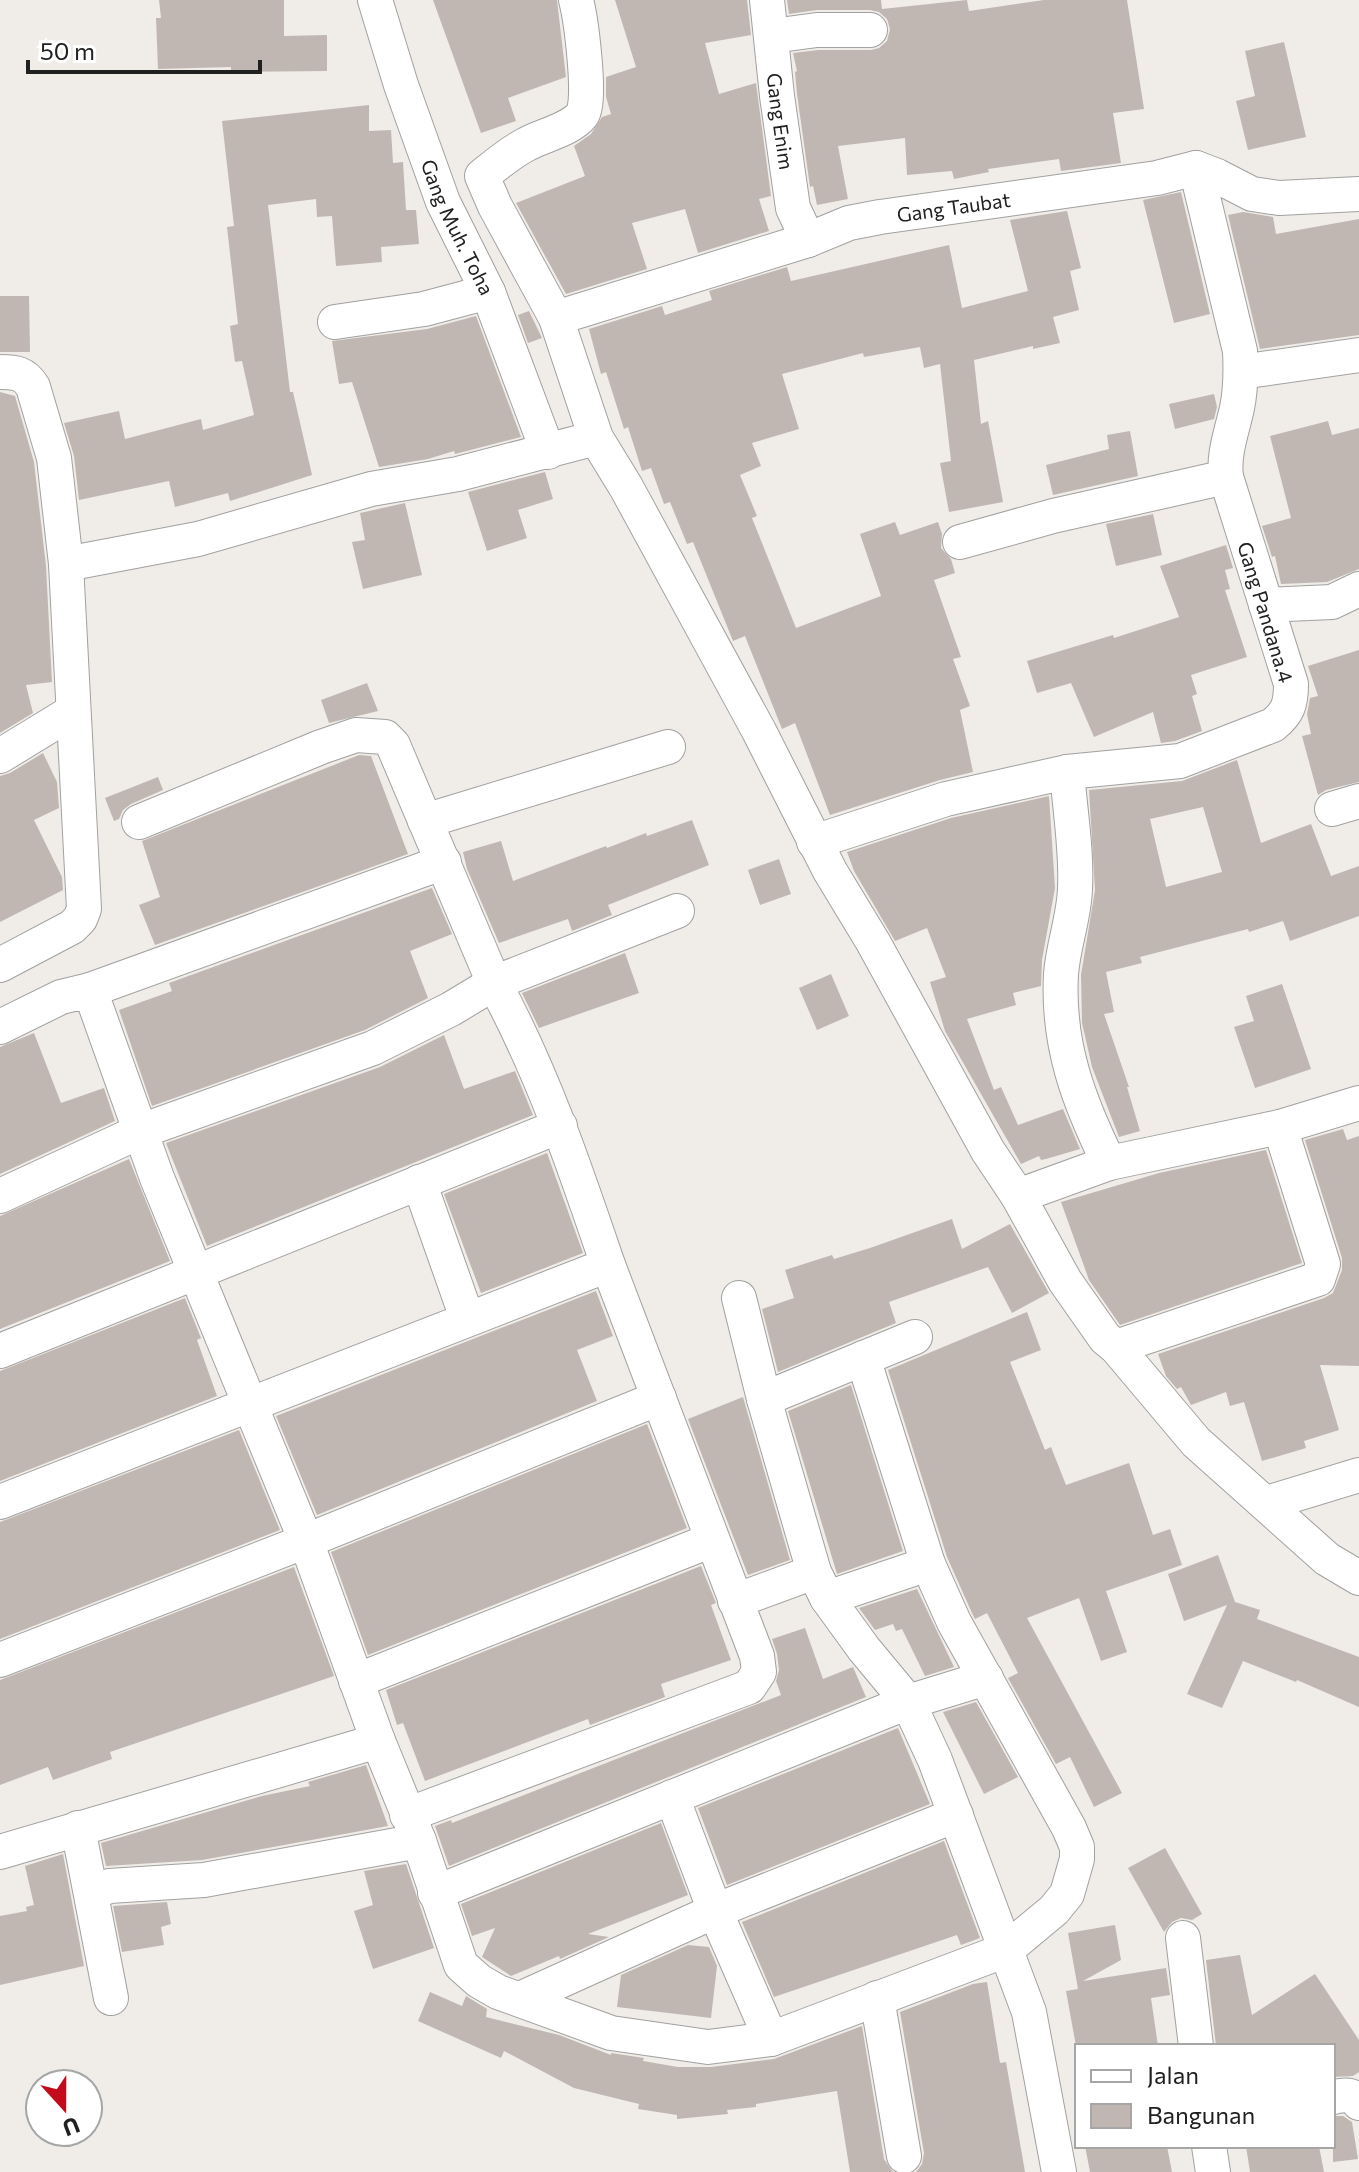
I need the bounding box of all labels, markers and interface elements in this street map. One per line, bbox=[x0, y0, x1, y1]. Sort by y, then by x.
scale bar bbox=[28, 24, 260, 74]
text: 50 m bbox=[40, 36, 95, 65]
street label: Gang Enim bbox=[763, 72, 799, 171]
street label: Gang Muh. Toha bbox=[417, 156, 499, 299]
street label: Gang Taubat bbox=[895, 187, 1012, 227]
street label: Gang Pandana.4 bbox=[1233, 539, 1299, 685]
legend bbox=[1075, 2044, 1335, 2148]
text: Jalan bbox=[1147, 2060, 1199, 2089]
north arrow bbox=[24, 2068, 104, 2148]
text: Bangunan bbox=[1147, 2100, 1255, 2129]
text: U bbox=[59, 2112, 84, 2143]

